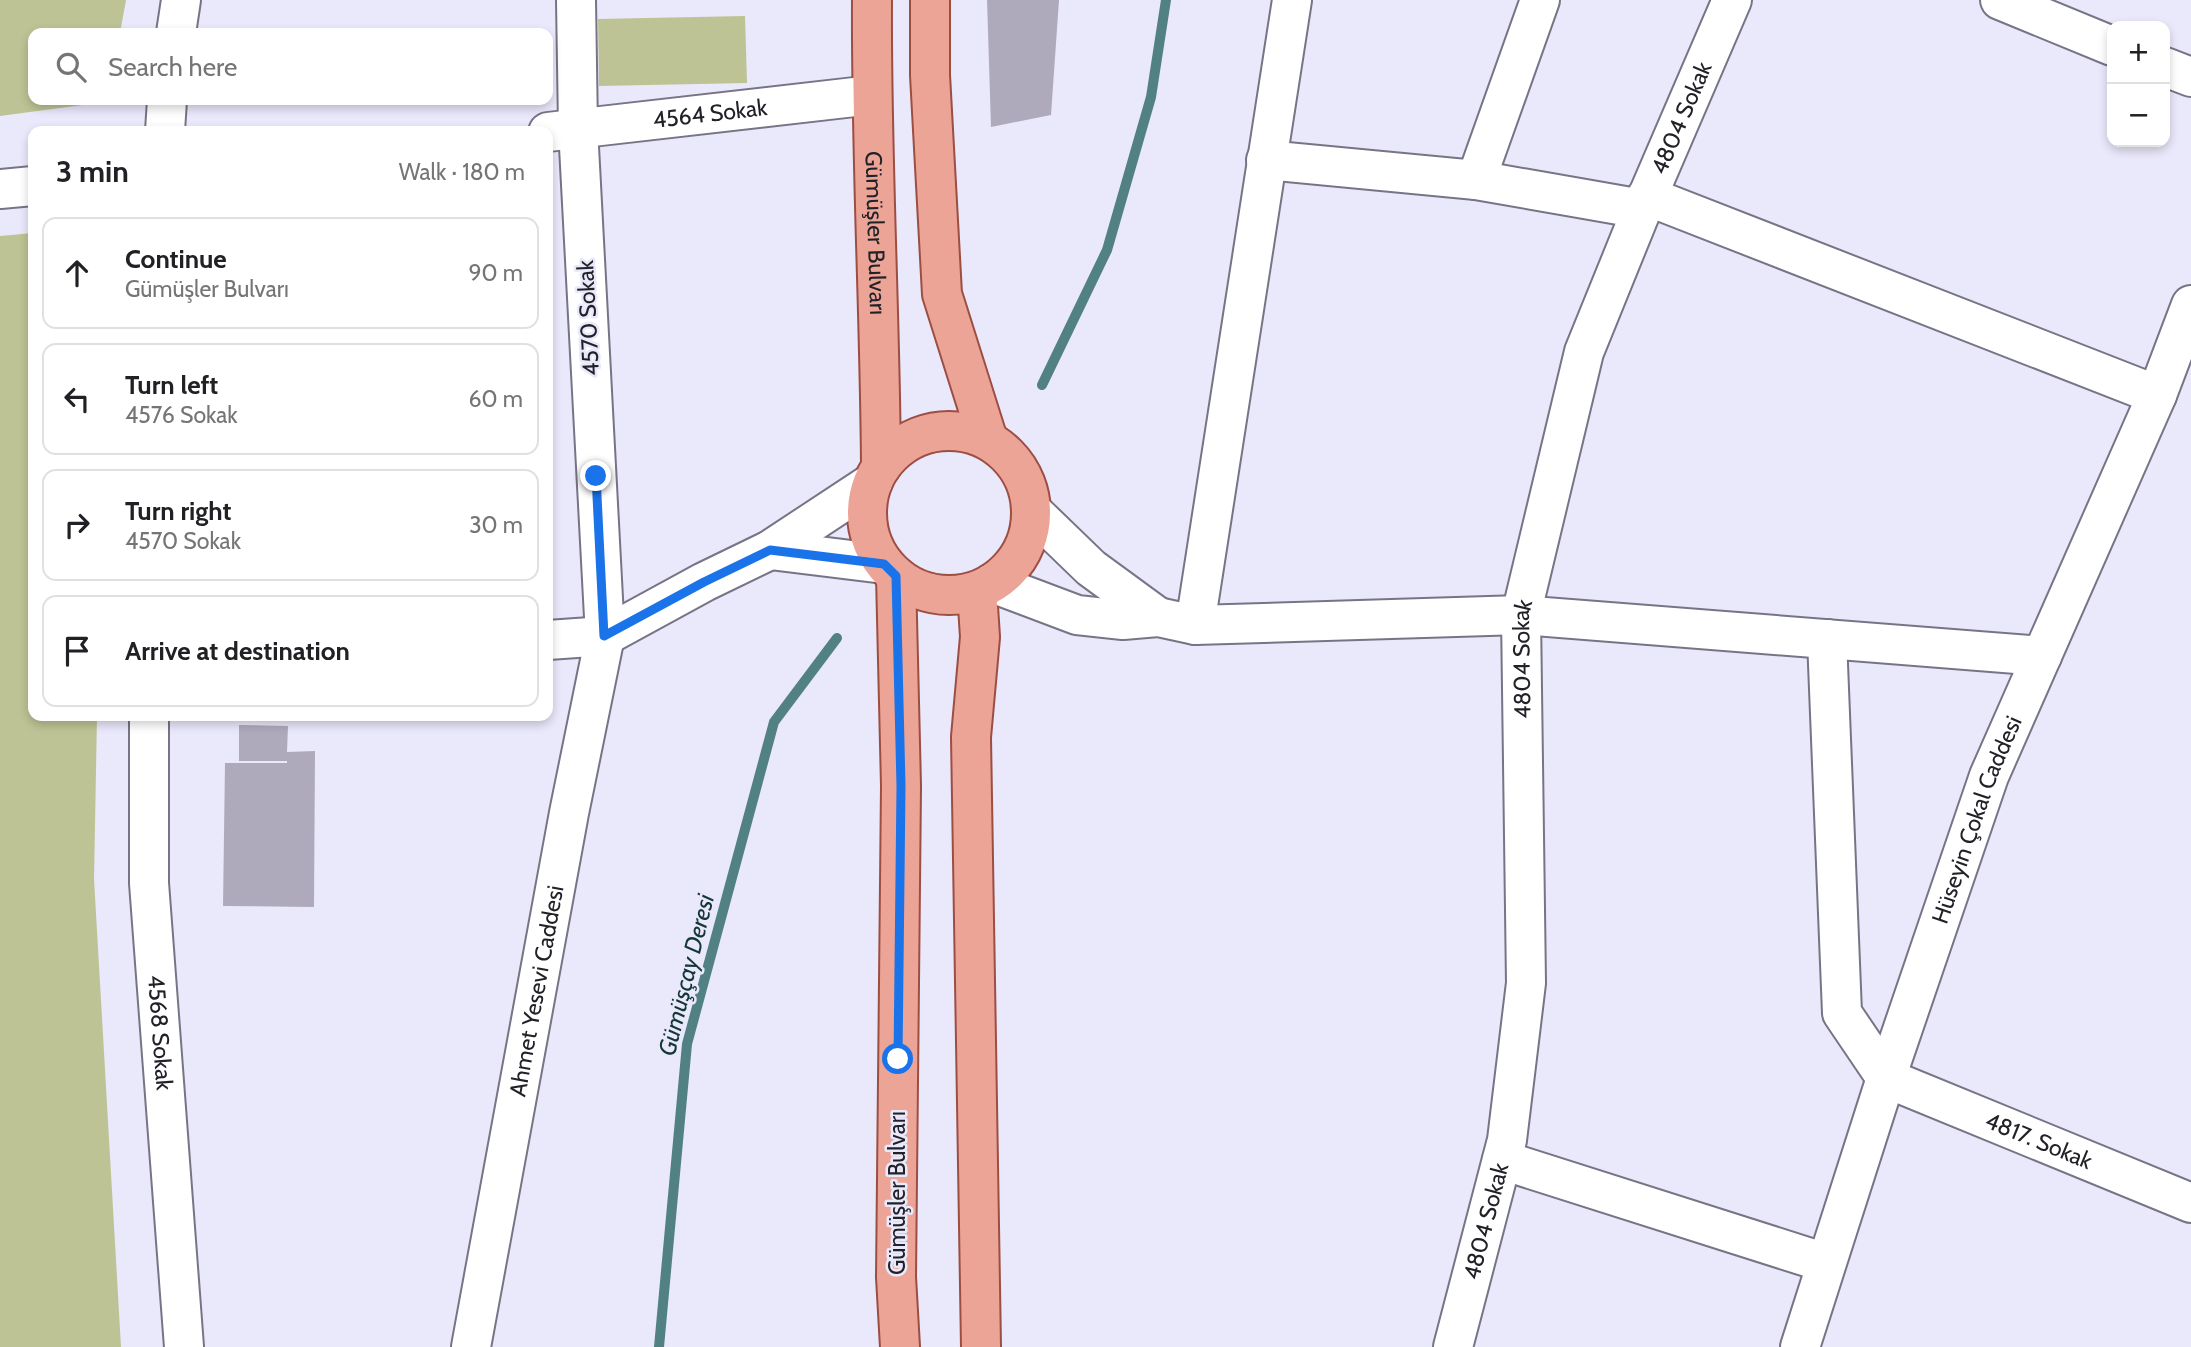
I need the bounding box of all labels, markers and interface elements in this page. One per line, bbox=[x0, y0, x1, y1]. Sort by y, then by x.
map controls bbox=[2107, 21, 2170, 147]
button: + bbox=[2107, 21, 2170, 84]
search box bbox=[28, 28, 553, 105]
icon: search bbox=[52, 48, 90, 86]
text: Search here bbox=[108, 51, 237, 83]
street label: 4804 Sokak bbox=[1645, 57, 1718, 178]
button: − bbox=[2107, 84, 2170, 147]
street label: 4564 Sokak bbox=[651, 93, 769, 134]
street label: Gümüşler Bulvarı bbox=[860, 151, 892, 315]
text: 3 min bbox=[56, 153, 129, 190]
text: Walk · 180 m bbox=[399, 158, 525, 186]
text: Continue bbox=[125, 243, 227, 275]
icon: ahead bbox=[58, 254, 96, 292]
text: 90 m bbox=[469, 259, 523, 287]
street label: 4570 Sokak bbox=[571, 259, 605, 377]
text: Gümüşler Bulvarı bbox=[125, 275, 289, 303]
text: Turn left bbox=[125, 369, 218, 401]
icon: left bbox=[58, 380, 96, 418]
text: 60 m bbox=[469, 385, 523, 413]
text: 4576 Sokak bbox=[125, 401, 238, 429]
route end bbox=[580, 460, 611, 491]
text: Turn right bbox=[125, 495, 231, 527]
icon: right bbox=[58, 506, 96, 544]
text: 30 m bbox=[469, 511, 523, 539]
text: 4570 Sokak bbox=[125, 527, 241, 555]
street label: 4804 Sokak bbox=[1507, 596, 1538, 719]
icon: arrive bbox=[58, 632, 96, 670]
text: Arrive at destination bbox=[125, 635, 350, 667]
street label: Hüseyin Çokal Caddesi bbox=[1926, 712, 2028, 927]
street label: Ahmet Yesevi Caddesi bbox=[503, 883, 569, 1099]
water label: Gümüşçay Deresi bbox=[652, 890, 720, 1059]
street label: 4568 Sokak bbox=[142, 974, 179, 1092]
route start bbox=[882, 1043, 913, 1074]
street label: 4817. Sokak bbox=[1981, 1106, 2097, 1175]
street label: Gümüşler Bulvarı bbox=[883, 1111, 911, 1275]
street label: 4804 Sokak bbox=[1457, 1159, 1515, 1283]

